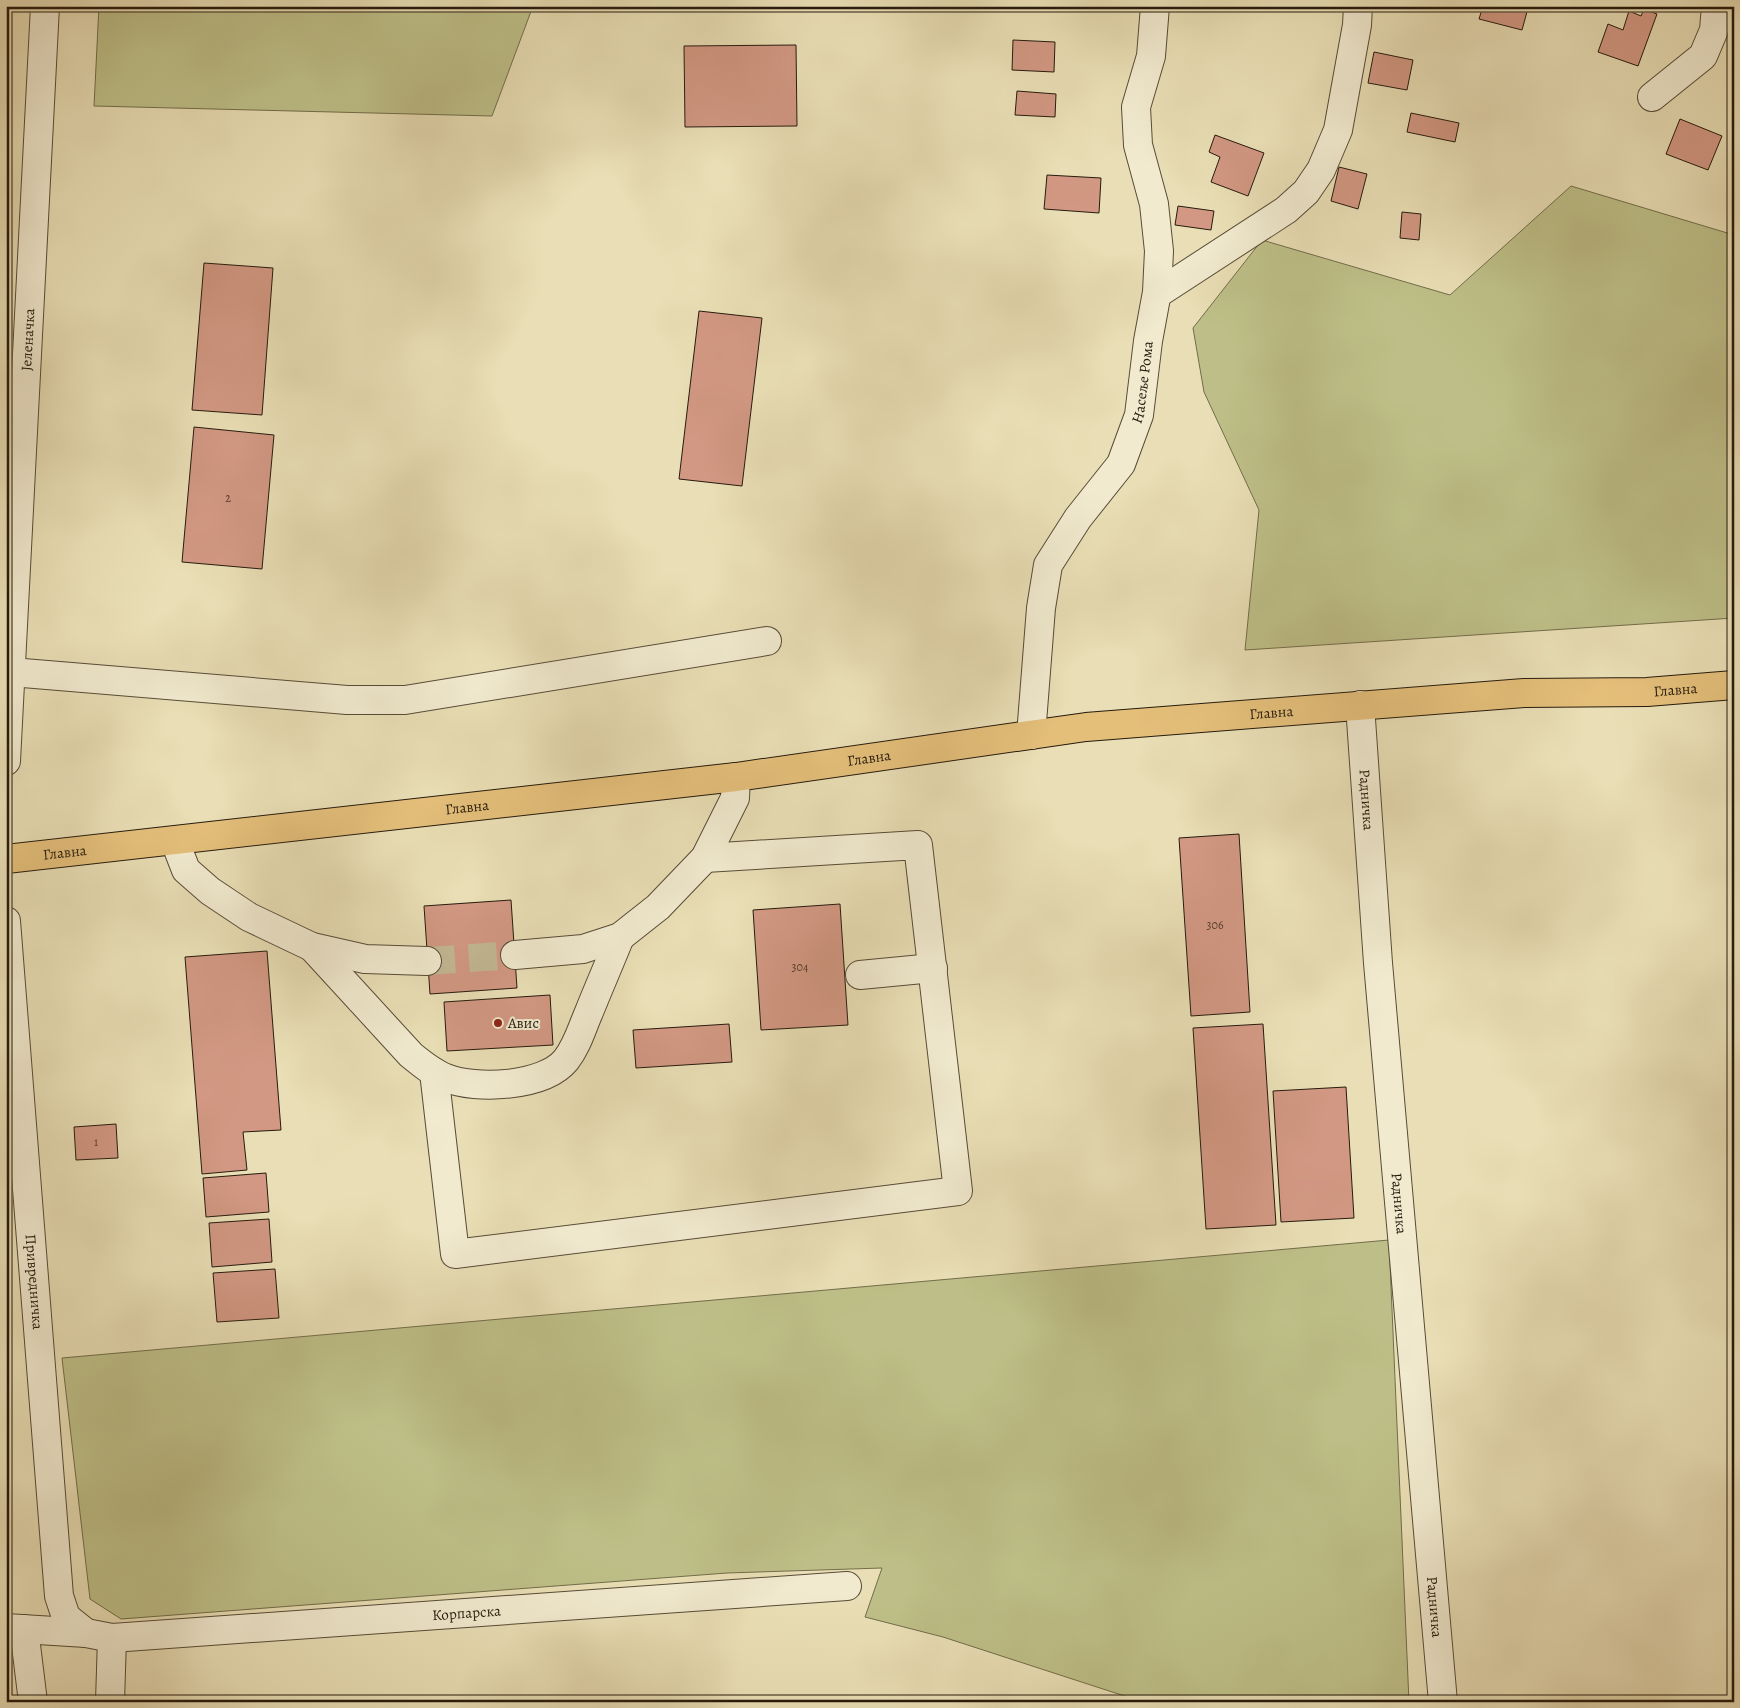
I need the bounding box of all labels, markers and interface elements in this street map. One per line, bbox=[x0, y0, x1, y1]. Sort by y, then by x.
street label: Јеленачка bbox=[16, 308, 39, 371]
street label: Насеље Рома bbox=[1127, 340, 1158, 426]
house number: 2 bbox=[225, 490, 231, 506]
street label: Главна bbox=[1653, 678, 1698, 701]
street label: Главна bbox=[1249, 701, 1294, 724]
street label: Главна bbox=[846, 745, 892, 771]
street label: Радничка bbox=[1354, 768, 1379, 831]
street label: Главна bbox=[444, 795, 490, 820]
street label: Главна bbox=[42, 840, 88, 865]
house number: 306 bbox=[1207, 917, 1224, 933]
house number: 304 bbox=[792, 959, 809, 975]
place label: Авис bbox=[507, 1013, 539, 1033]
marker: Авис bbox=[492, 1017, 504, 1029]
house number: 1 bbox=[94, 1134, 98, 1150]
street label: Радничка bbox=[1386, 1172, 1412, 1235]
street label: Привредничка bbox=[21, 1233, 48, 1330]
street label: Радничка bbox=[1422, 1575, 1447, 1638]
street label: Корпарска bbox=[431, 1601, 502, 1625]

